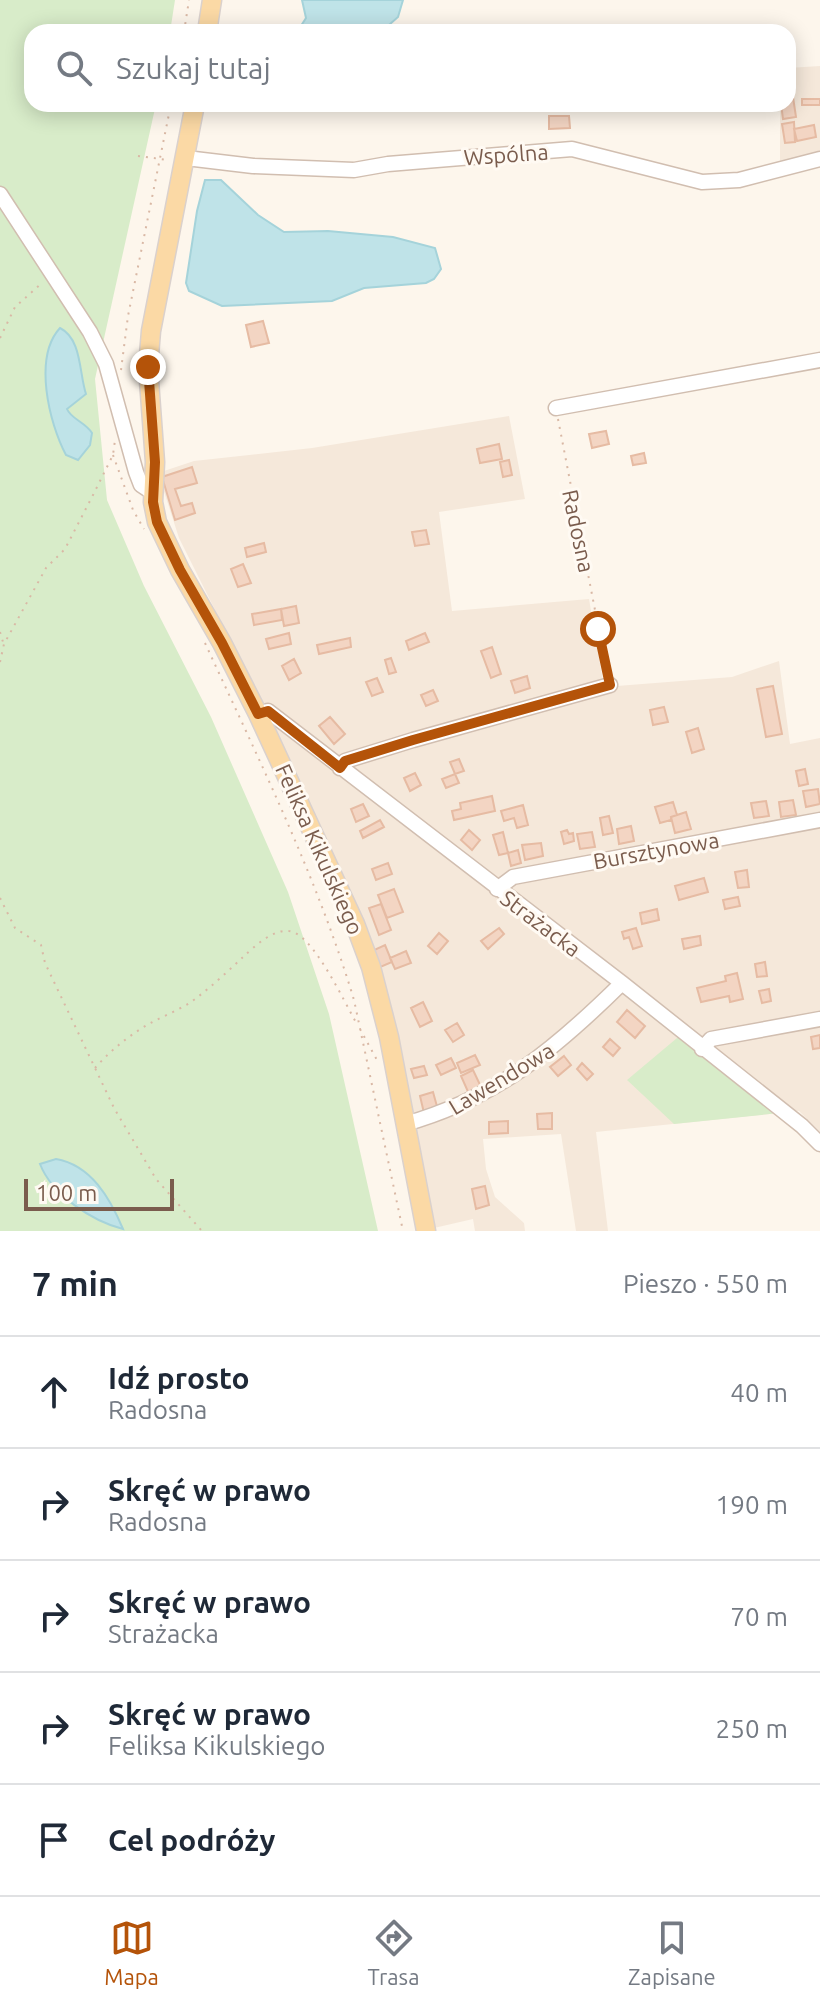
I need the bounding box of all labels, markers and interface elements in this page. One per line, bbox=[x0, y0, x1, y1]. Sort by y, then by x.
search box bbox=[24, 24, 796, 112]
icon: search bbox=[52, 46, 96, 90]
text: Szukaj tutaj bbox=[116, 51, 271, 85]
street label: Wspólna bbox=[463, 139, 549, 169]
route end bbox=[130, 349, 166, 385]
street label: Radosna bbox=[558, 487, 600, 575]
route start bbox=[580, 611, 616, 647]
street label: Feliksa Kikulskiego bbox=[271, 760, 369, 938]
street label: Bursztynowa bbox=[591, 827, 721, 873]
street label: Strażacka bbox=[496, 885, 586, 961]
street label: Lawendowa bbox=[444, 1037, 558, 1119]
scale bar bbox=[24, 1175, 174, 1211]
text: 100 m bbox=[36, 1180, 97, 1205]
text: 7 min bbox=[32, 1264, 118, 1302]
text: Pieszo · 550 m bbox=[623, 1269, 788, 1298]
text: Idź prosto bbox=[108, 1361, 250, 1395]
icon: ahead bbox=[32, 1370, 76, 1414]
text: 40 m bbox=[730, 1378, 788, 1407]
text: Radosna bbox=[108, 1395, 207, 1424]
text: Skręć w prawo bbox=[108, 1473, 311, 1507]
icon: right bbox=[32, 1482, 76, 1526]
text: 190 m bbox=[716, 1490, 788, 1519]
text: Radosna bbox=[108, 1507, 207, 1536]
text: Skręć w prawo bbox=[108, 1585, 311, 1619]
icon: right bbox=[32, 1594, 76, 1638]
text: 70 m bbox=[730, 1602, 788, 1631]
text: Strażacka bbox=[108, 1619, 219, 1648]
text: Skręć w prawo bbox=[108, 1697, 311, 1731]
icon: right bbox=[32, 1706, 76, 1750]
text: 250 m bbox=[716, 1714, 788, 1743]
text: Feliksa Kikulskiego bbox=[108, 1731, 326, 1760]
icon: arrive bbox=[32, 1818, 76, 1862]
text: Cel podróży bbox=[108, 1823, 275, 1857]
tab: Mapa bbox=[104, 1916, 159, 1989]
tab: Trasa bbox=[368, 1916, 419, 1989]
tab: Zapisane bbox=[628, 1916, 716, 1989]

